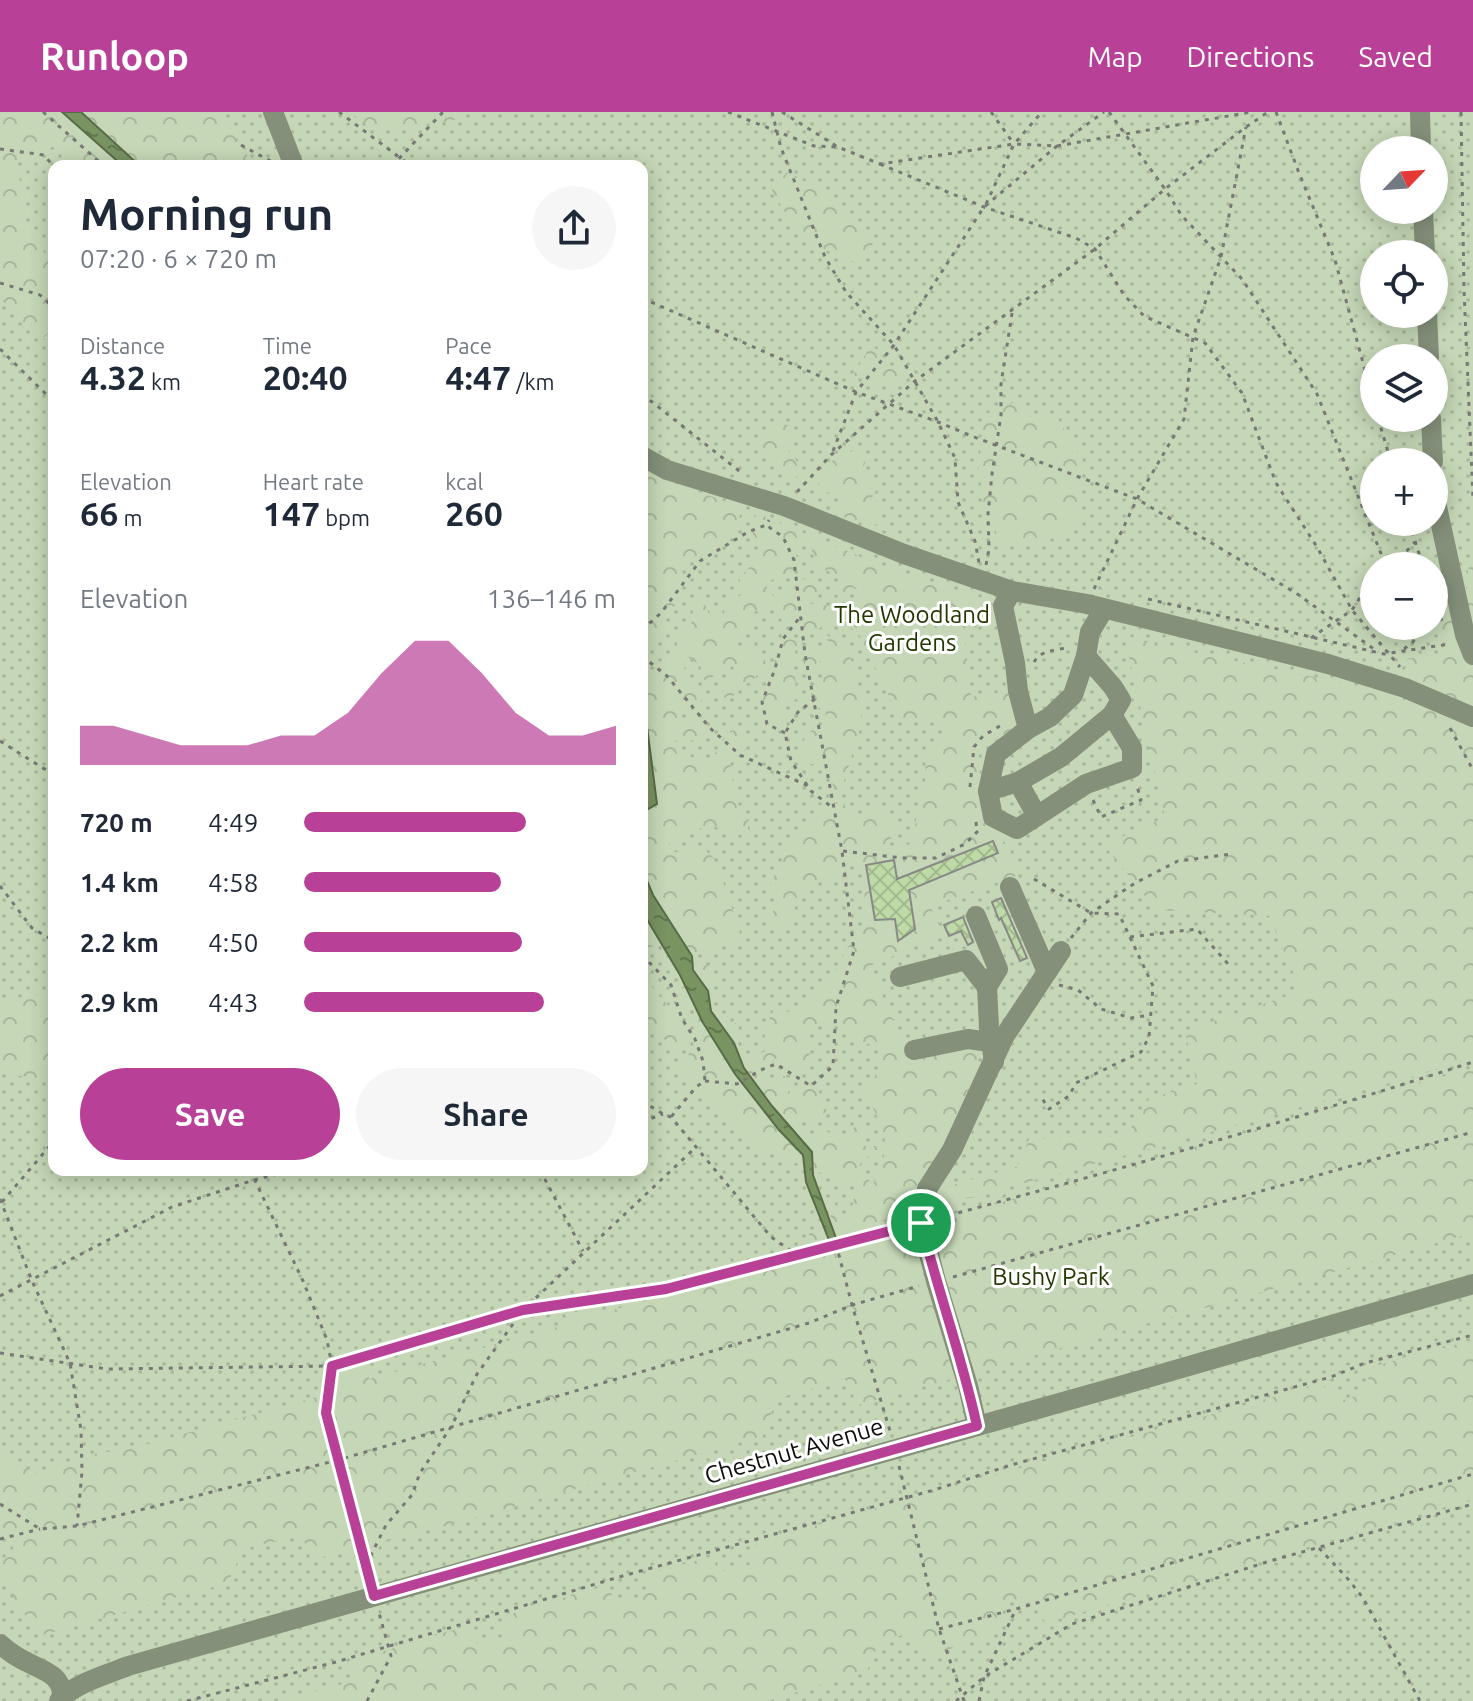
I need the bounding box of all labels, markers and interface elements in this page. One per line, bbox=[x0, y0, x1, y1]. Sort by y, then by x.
text: Runloop bbox=[40, 35, 189, 77]
text: Map bbox=[1087, 41, 1143, 72]
text: Directions bbox=[1187, 41, 1314, 72]
text: Saved bbox=[1358, 41, 1433, 72]
north arrow bbox=[1360, 136, 1448, 224]
map controls bbox=[1360, 136, 1448, 640]
button: share bbox=[532, 186, 616, 270]
text: Morning run bbox=[80, 189, 333, 238]
button: locate bbox=[1360, 240, 1448, 328]
text: 07:20 · 6 × 720 m bbox=[80, 244, 277, 273]
text: Distance bbox=[80, 333, 165, 358]
text: Time bbox=[263, 333, 312, 358]
text: Pace bbox=[445, 333, 492, 358]
button: layers bbox=[1360, 344, 1448, 432]
text: 4.32 bbox=[80, 358, 146, 396]
text: 20:40 bbox=[263, 358, 348, 396]
text: 4:47 bbox=[445, 358, 511, 396]
text: km bbox=[146, 369, 181, 394]
text: /km bbox=[511, 369, 555, 394]
button: + bbox=[1360, 448, 1448, 536]
text: Elevation bbox=[80, 469, 172, 494]
text: Heart rate bbox=[263, 469, 364, 494]
text: kcal bbox=[445, 469, 483, 494]
text: 66 bbox=[80, 494, 118, 532]
text: 147 bbox=[263, 494, 320, 532]
text: 260 bbox=[445, 494, 503, 532]
text: m bbox=[118, 505, 142, 530]
text: bpm bbox=[320, 505, 370, 530]
button: − bbox=[1360, 552, 1448, 640]
text: Elevation bbox=[80, 584, 188, 613]
text: 136–146 m bbox=[487, 584, 616, 613]
park label: The Woodland Gardens bbox=[834, 601, 990, 656]
text: 720 m bbox=[80, 808, 153, 837]
text: 4:49 bbox=[208, 808, 258, 837]
text: 1.4 km bbox=[80, 868, 159, 897]
text: 4:58 bbox=[208, 868, 258, 897]
text: 2.2 km bbox=[80, 928, 159, 957]
text: 4:50 bbox=[208, 928, 258, 957]
text: 2.9 km bbox=[80, 988, 159, 1017]
text: 4:43 bbox=[208, 988, 258, 1017]
button: Save bbox=[80, 1068, 340, 1160]
button: Share bbox=[356, 1068, 616, 1160]
pin bbox=[887, 1189, 955, 1257]
icon: arrive bbox=[899, 1201, 943, 1245]
park label: Bushy Park bbox=[992, 1263, 1110, 1290]
street label: Chestnut Avenue bbox=[701, 1412, 886, 1489]

